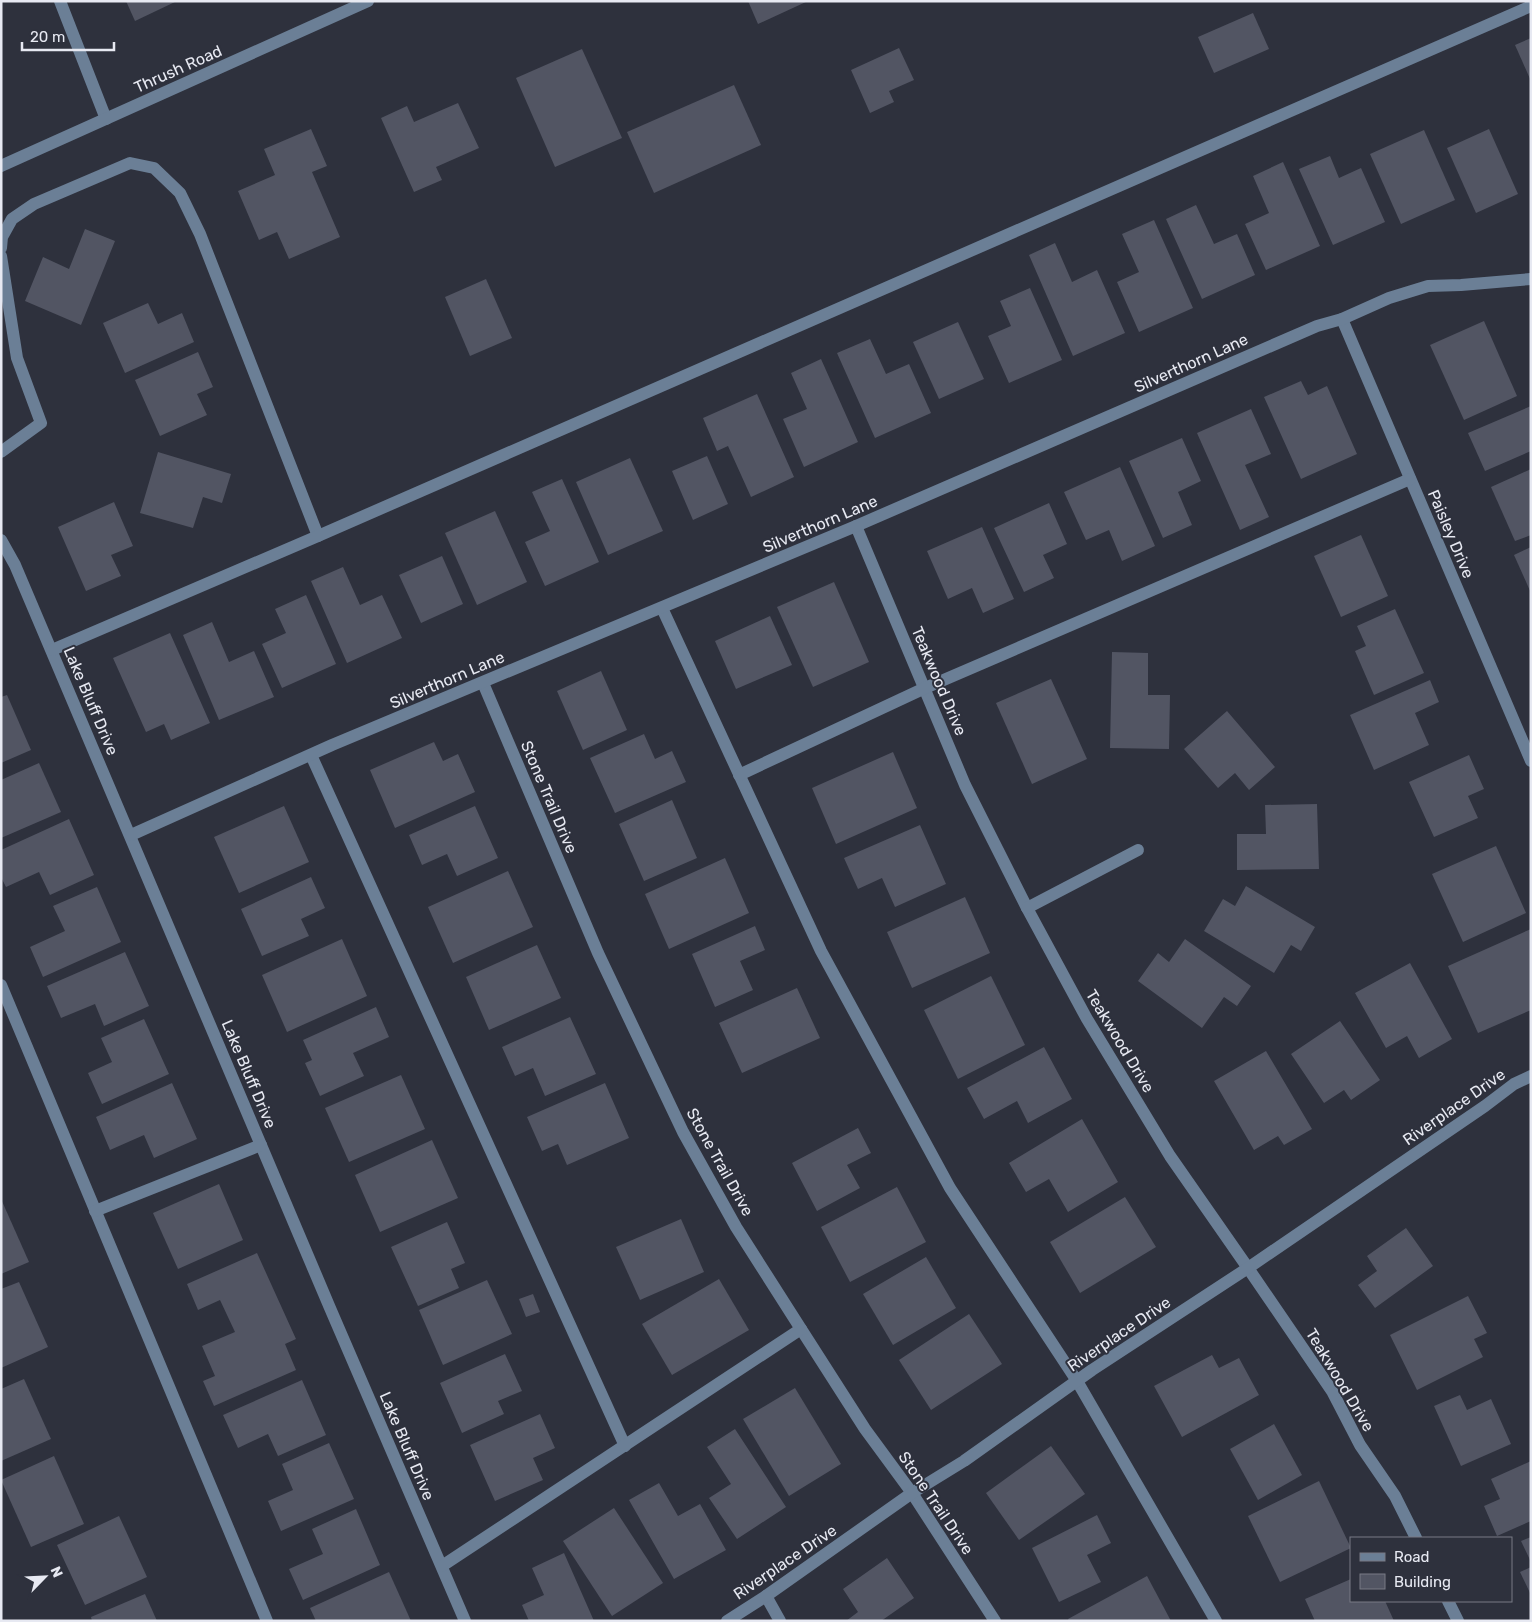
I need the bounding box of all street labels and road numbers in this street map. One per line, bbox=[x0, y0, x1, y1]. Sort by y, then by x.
street label: Thrush Road bbox=[131, 41, 225, 97]
street label: Silverthorn Lane bbox=[1131, 329, 1251, 397]
street label: Paisley Drive bbox=[1424, 487, 1478, 581]
street label: Silverthorn Lane bbox=[760, 491, 880, 557]
street label: Teakwood Drive bbox=[907, 624, 971, 738]
street label: Lake Bluff Drive bbox=[60, 644, 122, 758]
street label: Silverthorn Lane bbox=[387, 647, 507, 713]
street label: Stone Trail Drive bbox=[517, 738, 581, 856]
street label: Teakwood Drive bbox=[1082, 986, 1158, 1096]
street label: Lake Bluff Drive bbox=[218, 1017, 280, 1131]
street label: Riverplace Drive bbox=[1399, 1065, 1509, 1149]
street label: Stone Trail Drive bbox=[682, 1105, 758, 1219]
street label: Riverplace Drive bbox=[1064, 1292, 1174, 1376]
street label: Teakwood Drive bbox=[1302, 1325, 1378, 1435]
street label: Lake Bluff Drive bbox=[376, 1389, 438, 1503]
street label: Stone Trail Drive bbox=[894, 1448, 978, 1558]
street label: Riverplace Drive bbox=[730, 1520, 840, 1604]

